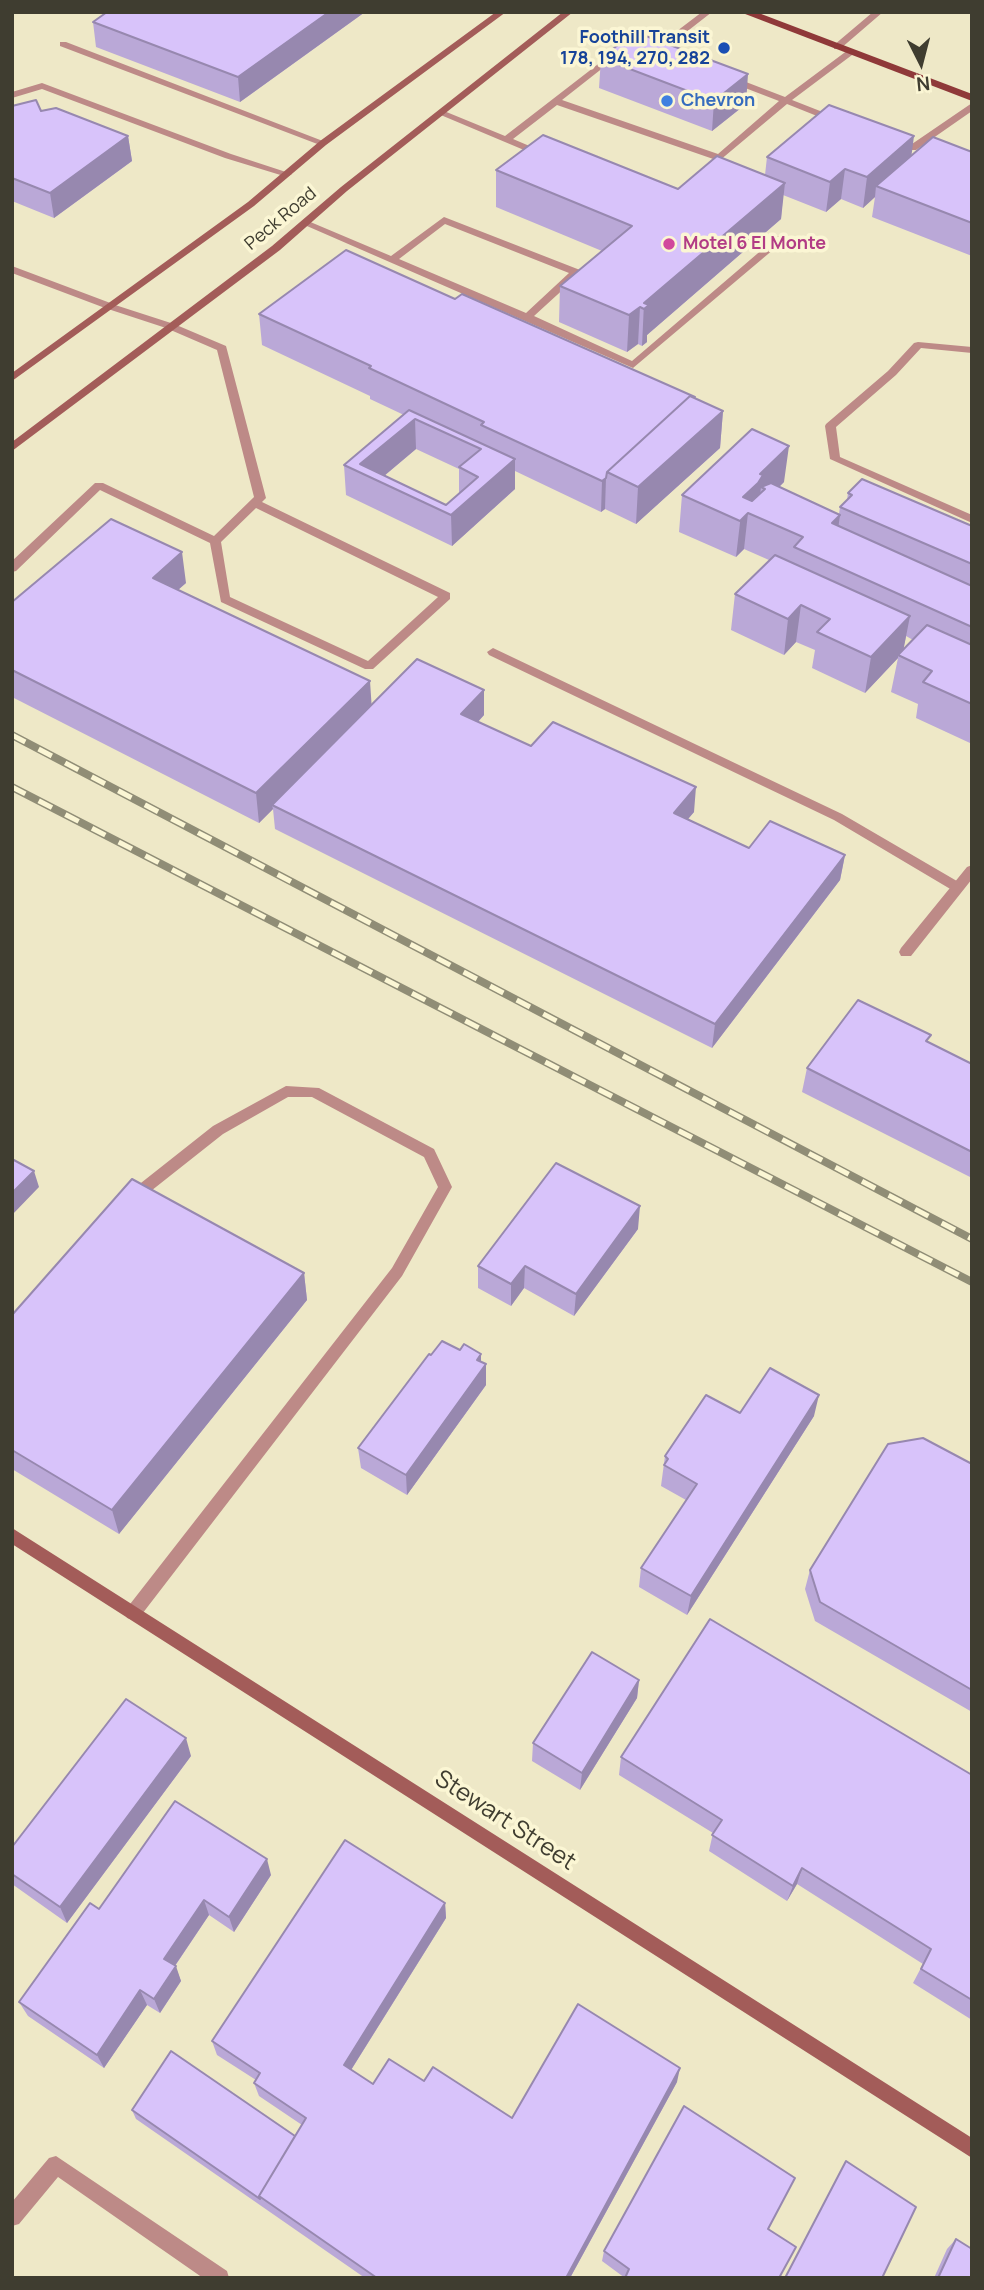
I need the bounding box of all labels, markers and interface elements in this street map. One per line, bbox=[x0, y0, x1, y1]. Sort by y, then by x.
place label: Foothill Transit 178, 194, 270, 282 bbox=[560, 27, 710, 70]
north arrow bbox=[886, 28, 956, 98]
marker: Foothill Transit 178, 194, 270, 282 bbox=[716, 40, 732, 56]
text: N bbox=[915, 70, 931, 98]
place label: Chevron bbox=[681, 90, 755, 112]
marker: Chevron bbox=[659, 93, 675, 109]
street label: Peck Road bbox=[241, 183, 321, 255]
place label: Motel 6 El Monte bbox=[683, 233, 826, 255]
marker: Motel 6 El Monte bbox=[661, 236, 677, 252]
street label: Stewart Street bbox=[429, 1765, 581, 1877]

